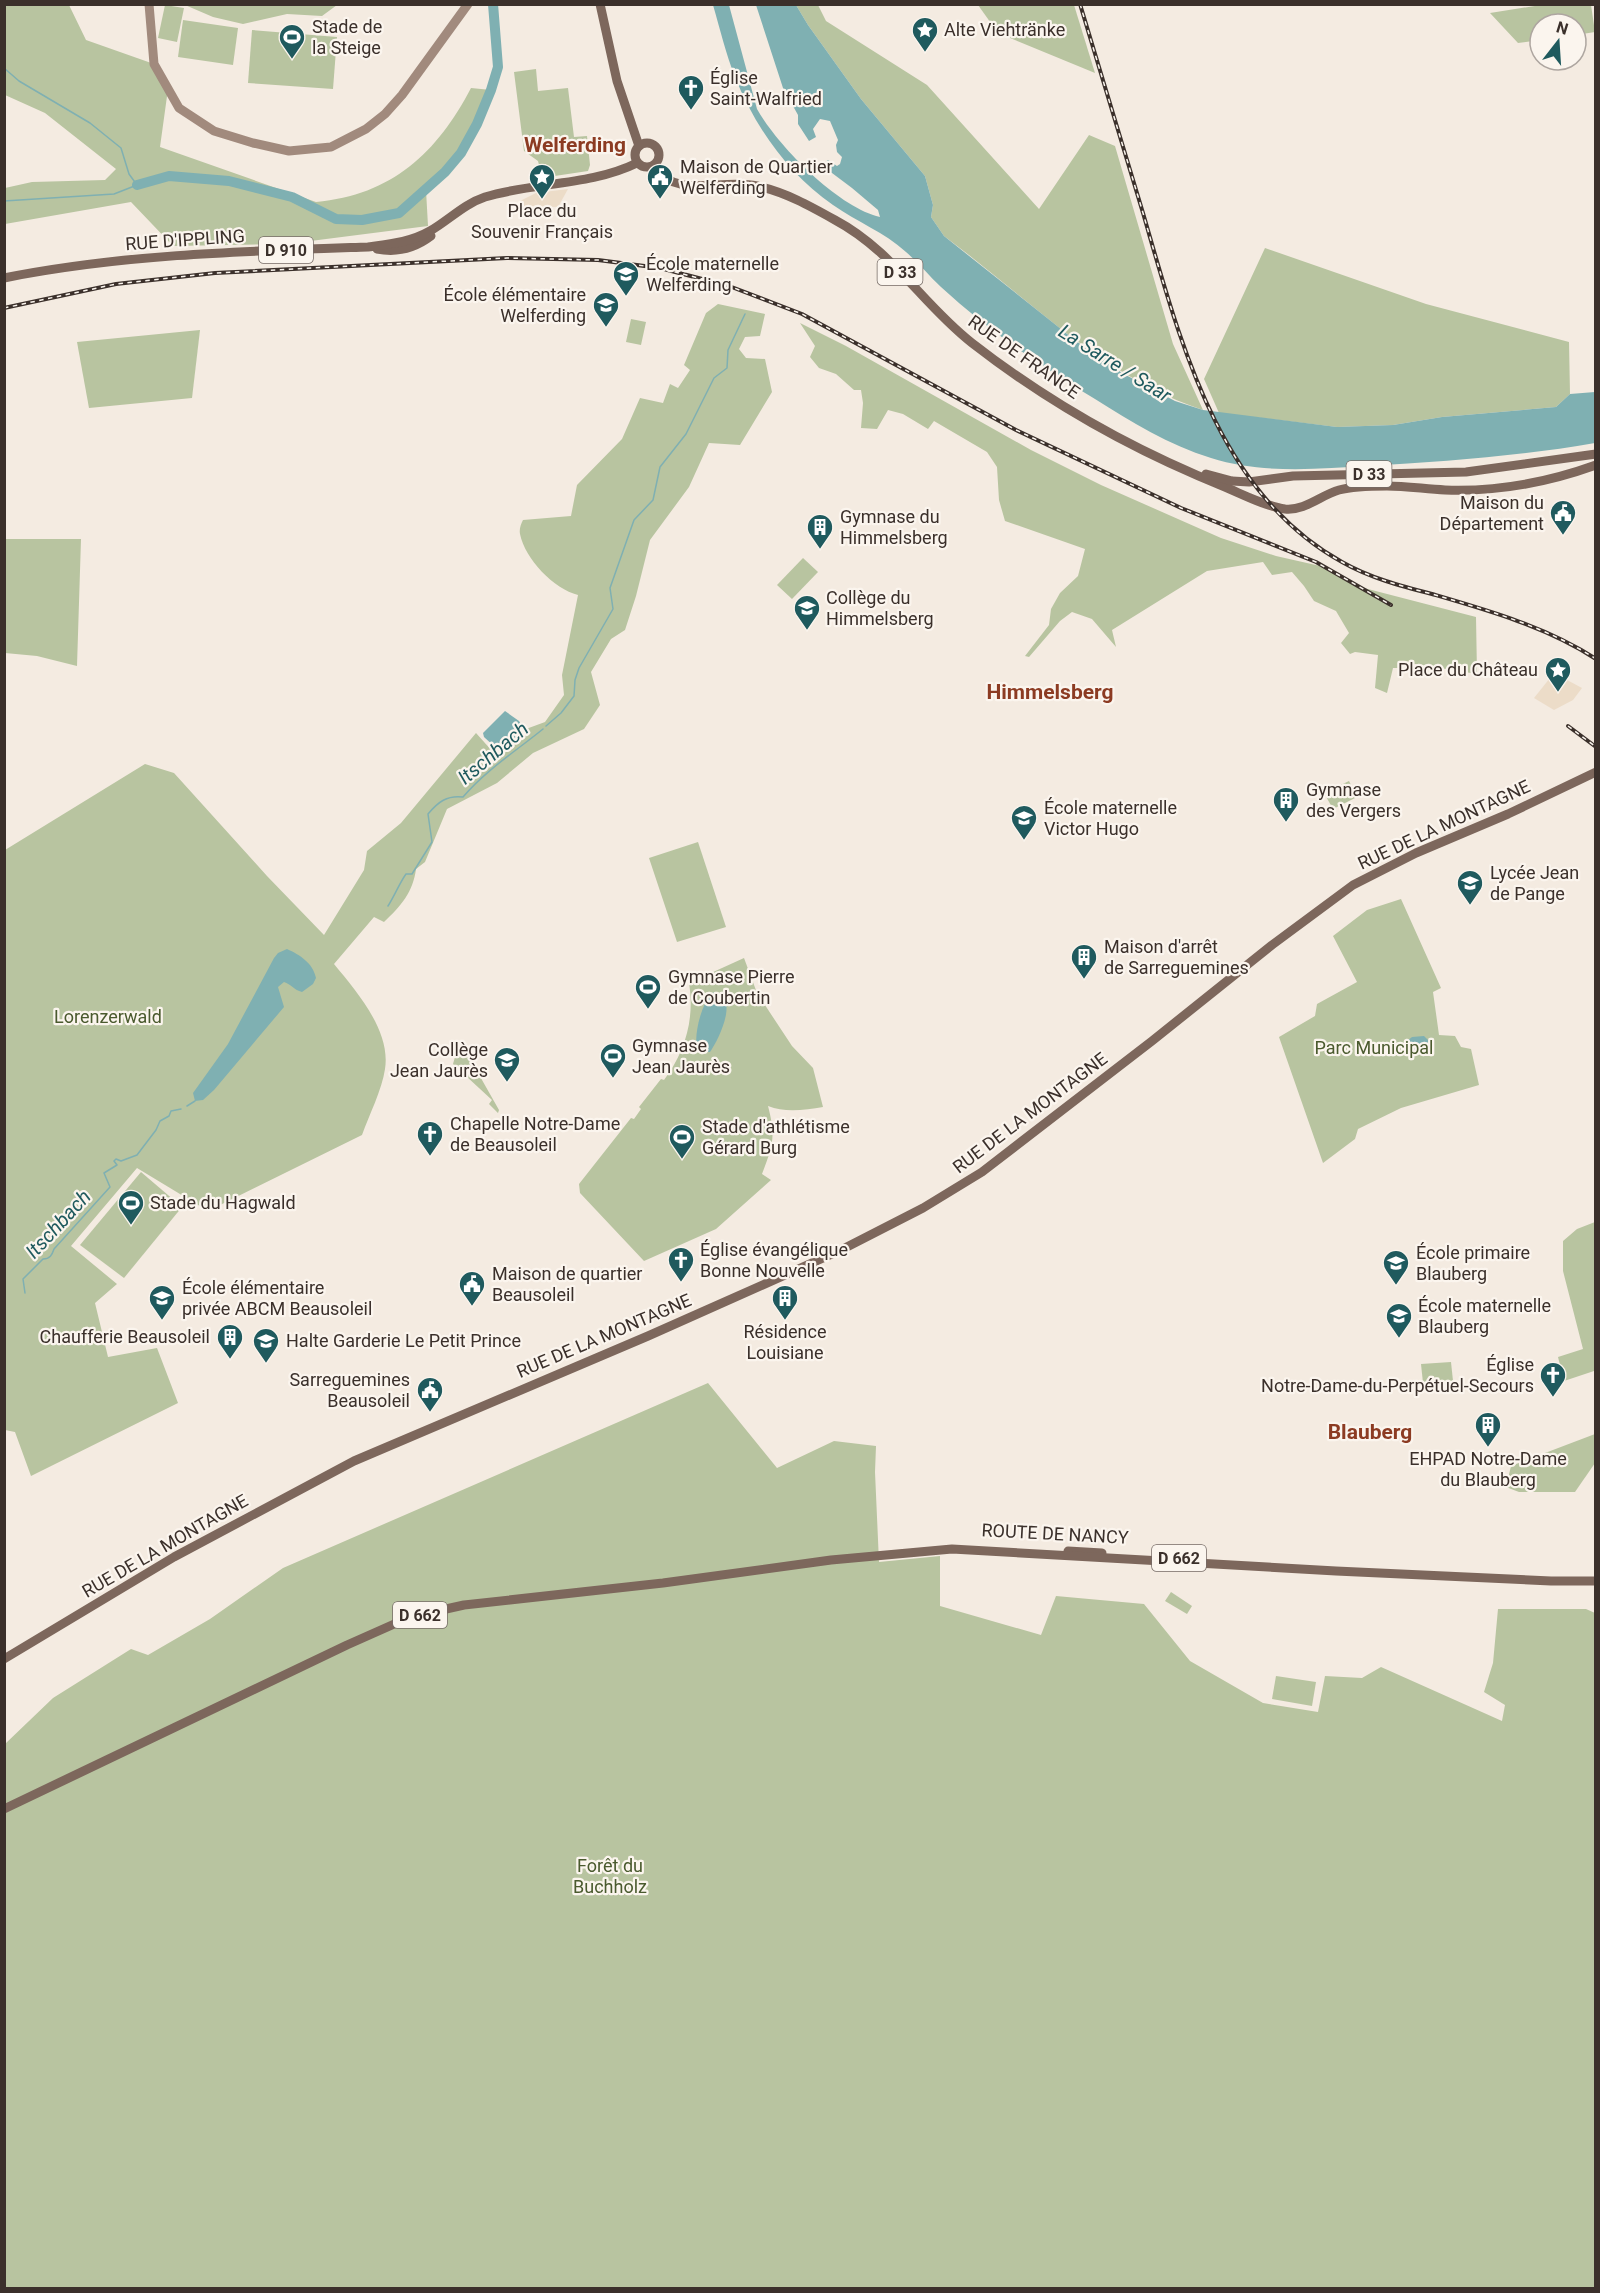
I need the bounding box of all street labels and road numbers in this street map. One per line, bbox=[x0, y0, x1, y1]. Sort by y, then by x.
street label: RUE D'IPPLING bbox=[125, 225, 245, 254]
road number: D 910 bbox=[259, 237, 313, 263]
road number: D 33 bbox=[878, 259, 922, 285]
street label: RUE DE FRANCE bbox=[964, 310, 1084, 403]
road number: D 33 bbox=[1346, 461, 1392, 487]
street label: RUE DE LA MONTAGNE bbox=[1354, 775, 1533, 874]
street label: RUE DE LA MONTAGNE bbox=[948, 1048, 1111, 1177]
street label: RUE DE LA MONTAGNE bbox=[513, 1289, 694, 1382]
street label: RUE DE LA MONTAGNE bbox=[78, 1490, 251, 1602]
street label: ROUTE DE NANCY bbox=[981, 1519, 1129, 1548]
road number: D 662 bbox=[1152, 1545, 1206, 1571]
road number: D 662 bbox=[393, 1602, 447, 1628]

